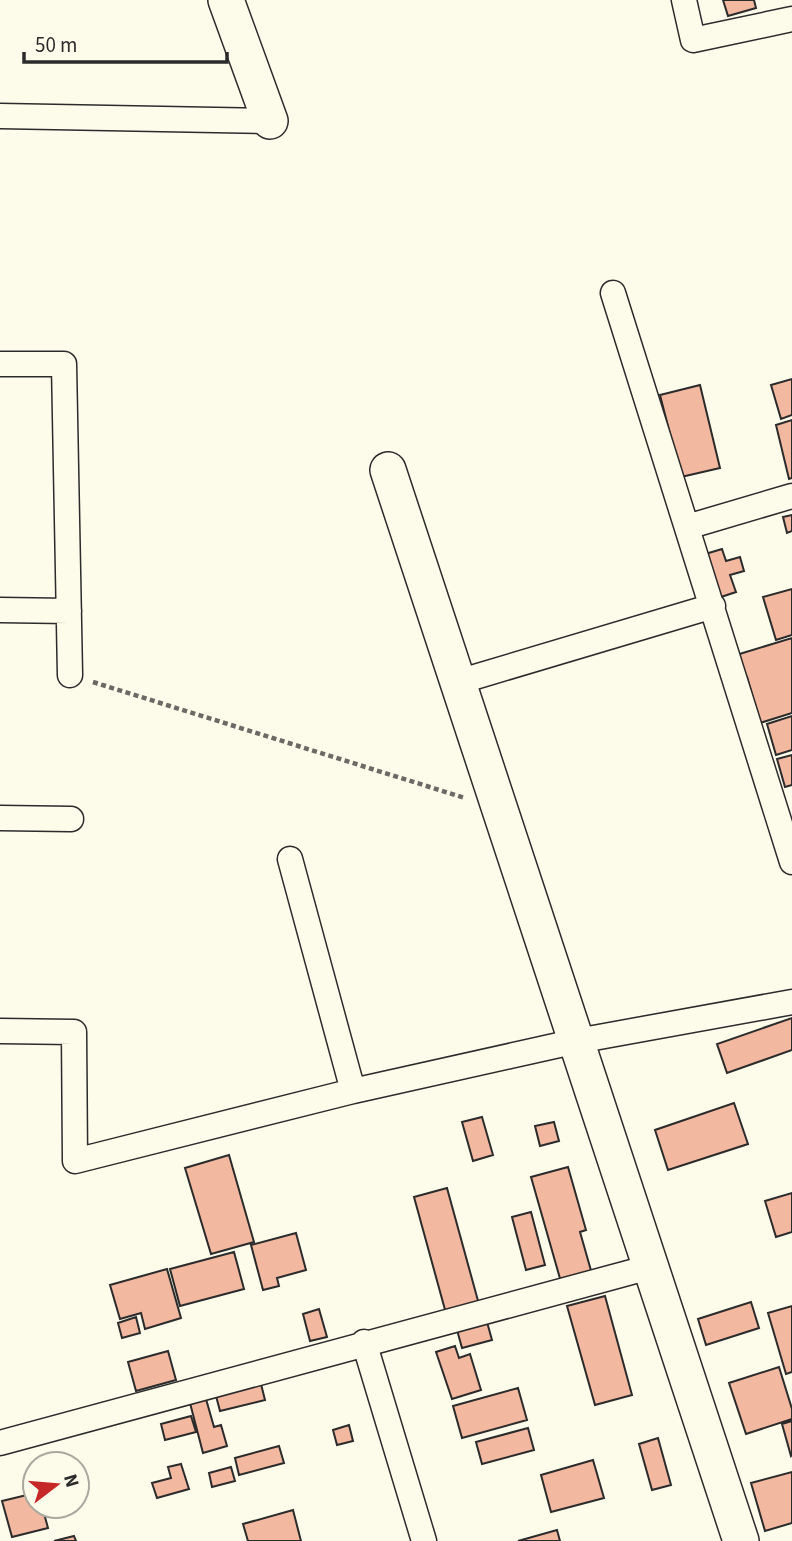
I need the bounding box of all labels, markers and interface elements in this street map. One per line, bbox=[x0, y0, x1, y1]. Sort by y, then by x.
scale bar bbox=[24, 21, 228, 65]
text: 50 m bbox=[35, 30, 77, 60]
north arrow bbox=[21, 1450, 91, 1520]
text: N bbox=[56, 1471, 86, 1491]

